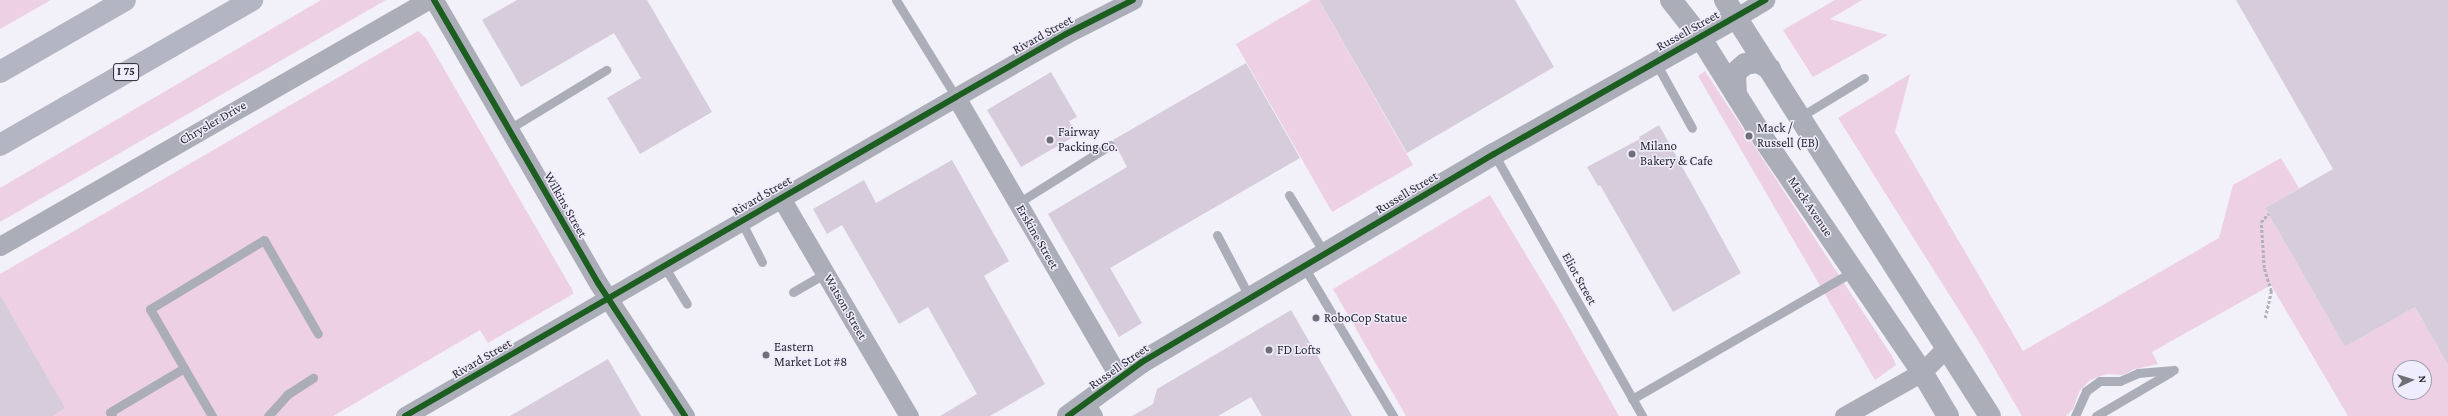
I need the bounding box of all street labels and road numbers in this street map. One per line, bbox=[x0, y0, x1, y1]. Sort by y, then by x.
street label: Russell Street bbox=[1654, 7, 1722, 55]
street label: Rivard Street bbox=[1010, 12, 1076, 58]
road number: I 75 bbox=[113, 62, 139, 82]
street label: Chrysler Drive bbox=[177, 98, 249, 148]
street label: Russell Street bbox=[1373, 168, 1441, 218]
street label: Wilkins Street bbox=[540, 169, 590, 241]
street label: Rivard Street bbox=[729, 173, 795, 219]
street label: Mack Avenue bbox=[1784, 174, 1836, 240]
street label: Erskine Street bbox=[1012, 202, 1062, 272]
street label: Eliot Street bbox=[1558, 250, 1600, 308]
street label: Watson Street bbox=[820, 272, 870, 342]
street label: Rivard Street bbox=[449, 336, 515, 382]
street label: Russell Street bbox=[1086, 341, 1152, 393]

